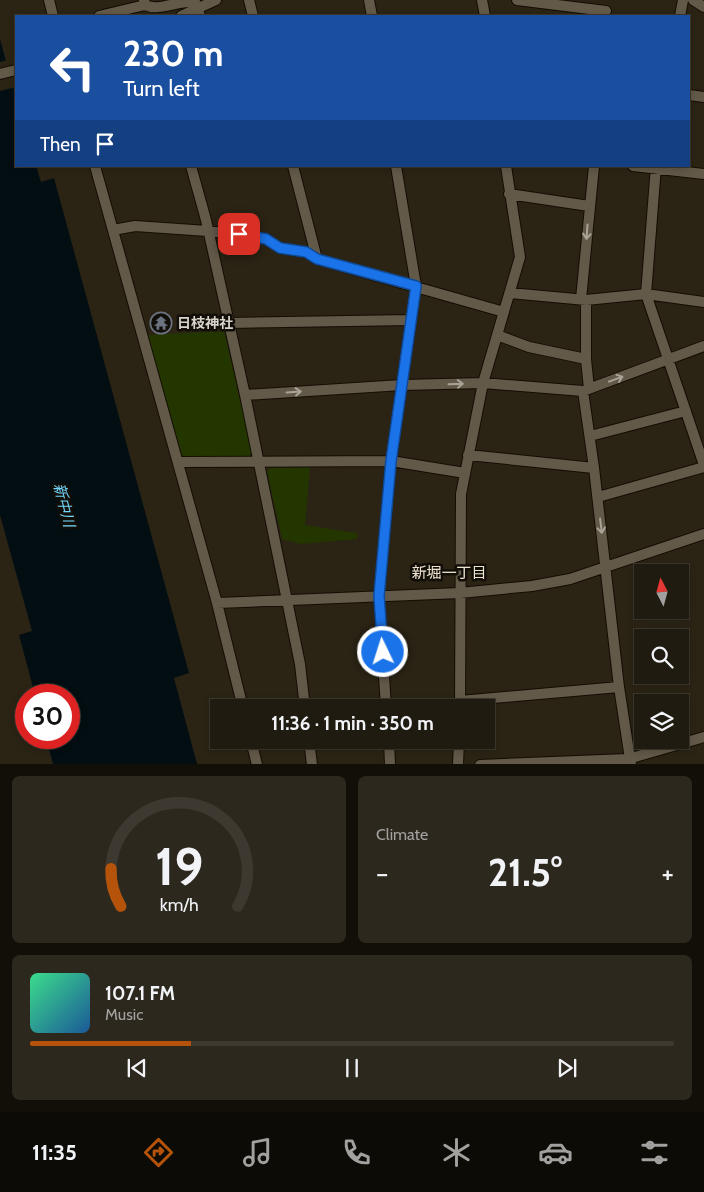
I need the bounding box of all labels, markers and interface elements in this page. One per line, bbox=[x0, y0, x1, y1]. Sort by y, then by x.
text: 230 m bbox=[123, 32, 223, 75]
icon: left bbox=[40, 35, 105, 100]
text: Turn left bbox=[123, 75, 200, 102]
icon: arrive bbox=[91, 130, 119, 158]
text: Then bbox=[40, 133, 81, 156]
pin bbox=[218, 213, 260, 255]
icon: arrive bbox=[225, 220, 253, 248]
one-way arrow bbox=[582, 224, 591, 240]
temple icon: 日枝神社 bbox=[149, 311, 173, 335]
place label: 日枝神社 bbox=[177, 314, 233, 332]
one-way arrow bbox=[608, 374, 624, 383]
one-way arrow bbox=[448, 379, 464, 388]
one-way arrow bbox=[286, 388, 302, 397]
water label: 新中川 bbox=[50, 481, 79, 531]
one-way arrow bbox=[596, 517, 606, 533]
district label: 新堀一丁目 bbox=[411, 564, 487, 582]
north arrow bbox=[634, 564, 689, 619]
map controls bbox=[634, 564, 689, 749]
position arrow bbox=[356, 625, 408, 677]
button: search bbox=[634, 629, 689, 684]
speed limit sign: 30 bbox=[15, 684, 80, 749]
button: layers bbox=[634, 694, 689, 749]
text: 11:36 · 1 min · 350 m bbox=[271, 712, 434, 735]
text: Climate bbox=[376, 825, 428, 844]
text: 19 bbox=[155, 835, 203, 898]
text: 21.5° bbox=[488, 849, 562, 896]
text: − bbox=[376, 856, 388, 890]
text: + bbox=[662, 856, 674, 890]
text: km/h bbox=[159, 894, 199, 915]
text: 107.1 FM bbox=[105, 982, 175, 1005]
text: Music bbox=[105, 1005, 143, 1024]
icon: previous bbox=[123, 1054, 151, 1082]
icon: pause bbox=[338, 1054, 366, 1082]
icon: next bbox=[553, 1054, 581, 1082]
icon: directions bbox=[141, 1135, 176, 1170]
icon: music bbox=[240, 1135, 275, 1170]
icon: phone bbox=[339, 1135, 374, 1170]
icon: climate bbox=[439, 1135, 474, 1170]
icon: car bbox=[538, 1135, 573, 1170]
icon: filters bbox=[637, 1135, 672, 1170]
text: 11:35 bbox=[32, 1139, 77, 1166]

